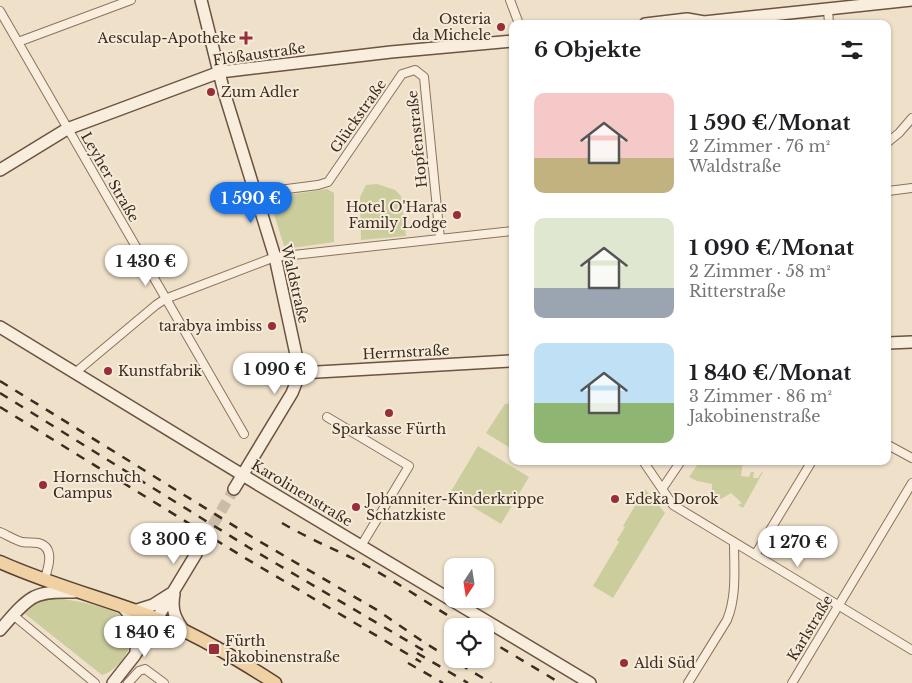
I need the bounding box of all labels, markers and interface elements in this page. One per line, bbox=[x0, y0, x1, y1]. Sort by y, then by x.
place label: Osteria da Michele bbox=[412, 10, 491, 44]
marker: Osteria da Michele bbox=[495, 21, 507, 33]
place label: Aesculap-Apotheke bbox=[97, 29, 236, 47]
marker: Aesculap-Apotheke bbox=[240, 32, 252, 44]
icon: filters bbox=[838, 36, 866, 64]
text: 6 Objekte bbox=[534, 37, 641, 63]
street label: Flößaustraße bbox=[211, 39, 307, 69]
street label: Glückstraße bbox=[326, 76, 390, 156]
place label: Zum Adler bbox=[221, 83, 299, 101]
marker: Zum Adler bbox=[205, 86, 217, 98]
street label: Hopfenstraße bbox=[403, 89, 431, 189]
text: 1 590 €/Monat bbox=[689, 110, 851, 136]
icon: home bbox=[574, 113, 634, 173]
street label: Leyher Straße bbox=[77, 129, 143, 225]
text: 2 Zimmer · 76 m² bbox=[689, 136, 830, 156]
text: Waldstraße bbox=[689, 156, 781, 176]
pin: 1 590 € bbox=[205, 182, 297, 224]
text: 1 590 € bbox=[221, 188, 281, 208]
place label: Hotel O'Haras Family Lodge bbox=[346, 198, 447, 232]
marker: Hotel O'Haras Family Lodge bbox=[451, 209, 463, 221]
text: 1 090 €/Monat bbox=[689, 235, 854, 261]
icon: home bbox=[574, 238, 634, 298]
street label: Waldstraße bbox=[277, 242, 313, 325]
pin: 1 430 € bbox=[100, 244, 192, 287]
text: 1 430 € bbox=[116, 251, 176, 271]
text: 2 Zimmer · 58 m² bbox=[689, 261, 831, 281]
text: Ritterstraße bbox=[689, 281, 786, 301]
place label: tarabya imbiss bbox=[159, 317, 262, 335]
marker: tarabya imbiss bbox=[266, 320, 278, 332]
street label: Herrnstraße bbox=[362, 341, 450, 363]
pin: 1 090 € bbox=[229, 352, 321, 395]
text: 1 090 € bbox=[244, 359, 306, 379]
text: 1 840 €/Monat bbox=[689, 360, 851, 386]
place label: Kunstfabrik bbox=[118, 362, 203, 380]
icon: home bbox=[574, 363, 634, 423]
marker: Kunstfabrik bbox=[102, 365, 114, 377]
text: 3 Zimmer · 86 m² bbox=[689, 386, 832, 406]
text: Jakobinenstraße bbox=[689, 406, 820, 426]
marker: Sparkasse Fürth bbox=[383, 407, 395, 419]
place label: Sparkasse Fürth bbox=[332, 420, 447, 438]
street label: Karolinenstraße bbox=[248, 456, 356, 530]
place label: Hornschuch Campus bbox=[53, 468, 141, 502]
marker: Hornschuch Campus bbox=[37, 479, 49, 491]
place label: Johanniter-Kinderkrippe Schatzkiste bbox=[364, 490, 544, 524]
place label: Edeka Dorok bbox=[625, 490, 719, 508]
marker: Edeka Dorok bbox=[609, 493, 621, 505]
marker: Johanniter-Kinderkrippe Schatzkiste bbox=[350, 501, 362, 513]
pin: 3 300 € bbox=[128, 522, 220, 565]
pin: 1 270 € bbox=[752, 526, 844, 568]
text: 3 300 € bbox=[141, 529, 207, 549]
text: 1 270 € bbox=[769, 532, 827, 552]
north arrow bbox=[444, 558, 494, 608]
map controls bbox=[444, 558, 494, 668]
street label: Karlstraße bbox=[783, 592, 837, 664]
pin: 1 840 € bbox=[99, 616, 191, 658]
button: locate bbox=[444, 618, 494, 668]
text: 1 840 € bbox=[115, 622, 175, 642]
place label: Fürth Jakobinenstraße bbox=[223, 632, 340, 666]
marker: Fürth Jakobinenstraße bbox=[207, 642, 221, 656]
place label: Aldi Süd bbox=[633, 654, 696, 672]
marker: Aldi Süd bbox=[618, 657, 630, 669]

